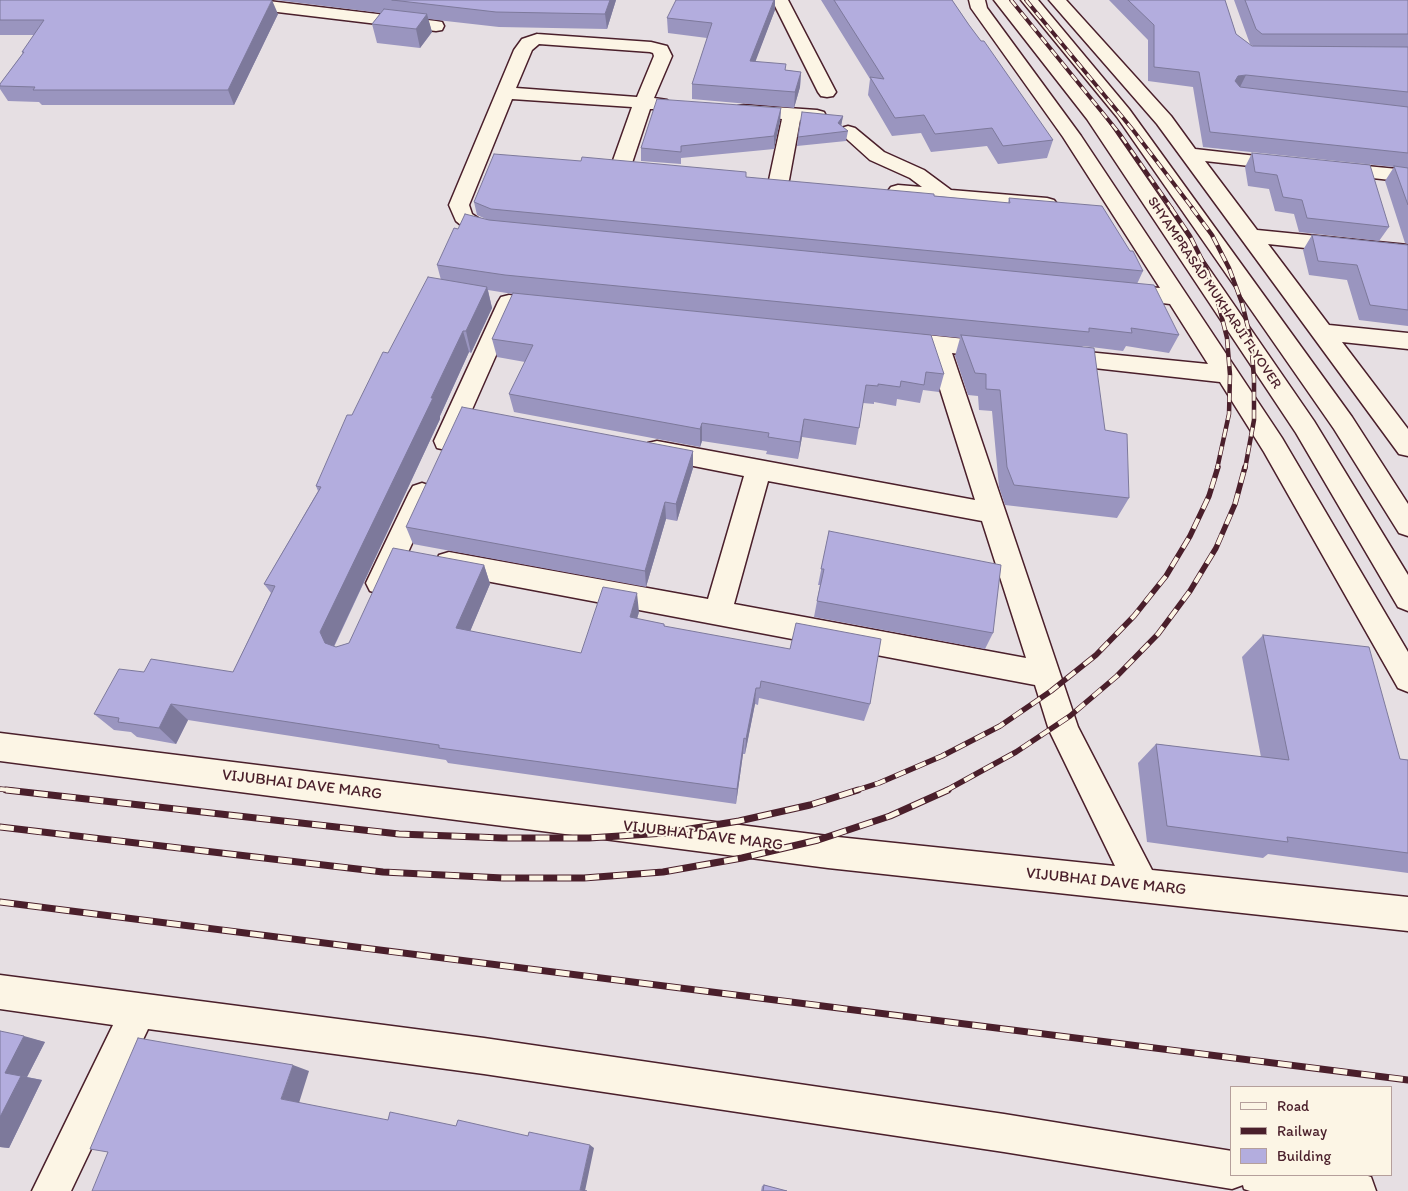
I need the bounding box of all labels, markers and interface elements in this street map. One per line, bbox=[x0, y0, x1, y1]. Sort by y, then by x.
street label: SHYAMPRASAD MUKHARJI FLYOVER bbox=[1143, 194, 1285, 392]
street label: VIJUBHAI DAVE MARG bbox=[221, 766, 383, 804]
street label: VIJUBHAI DAVE MARG bbox=[622, 817, 784, 855]
street label: VIJUBHAI DAVE MARG bbox=[1025, 864, 1187, 900]
legend bbox=[1230, 1086, 1393, 1176]
text: Road bbox=[1277, 1097, 1309, 1115]
text: Railway bbox=[1277, 1122, 1327, 1140]
text: Building bbox=[1277, 1147, 1331, 1165]

